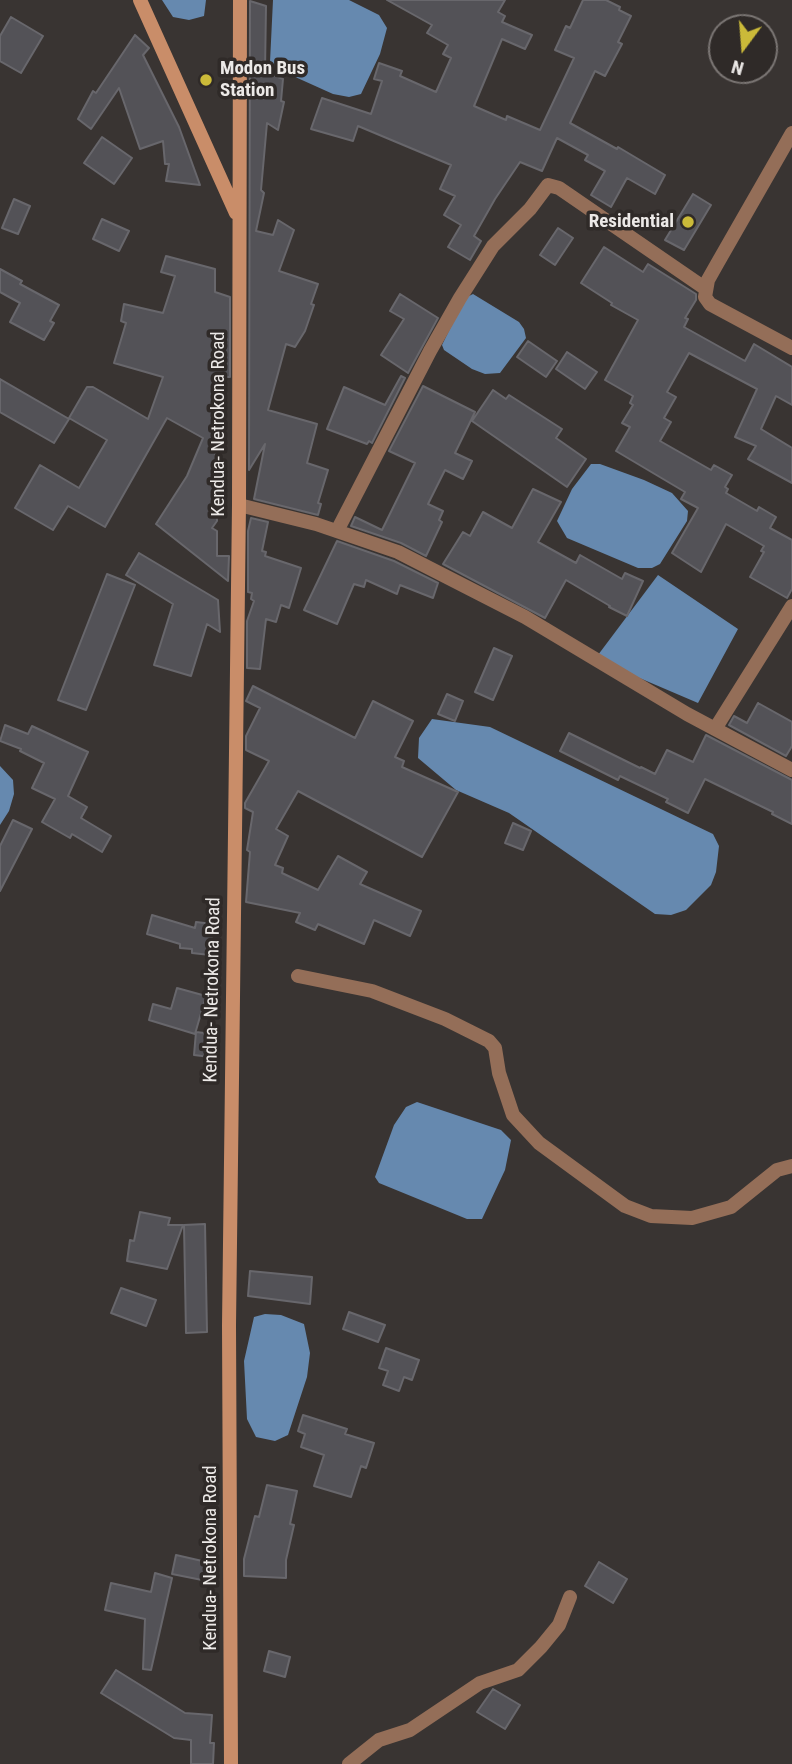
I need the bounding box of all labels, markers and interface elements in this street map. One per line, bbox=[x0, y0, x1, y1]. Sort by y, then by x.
north arrow bbox=[708, 14, 778, 84]
text: N bbox=[729, 55, 746, 80]
place label: Modon Bus Station bbox=[220, 58, 305, 102]
marker: Modon Bus Station bbox=[198, 72, 214, 88]
place label: Residential bbox=[589, 211, 674, 233]
marker: Residential bbox=[680, 214, 696, 230]
street label: Kendua- Netrokona Road bbox=[208, 331, 230, 517]
street label: Kendua- Netrokona Road bbox=[200, 897, 226, 1083]
street label: Kendua- Netrokona Road bbox=[200, 1465, 222, 1651]

